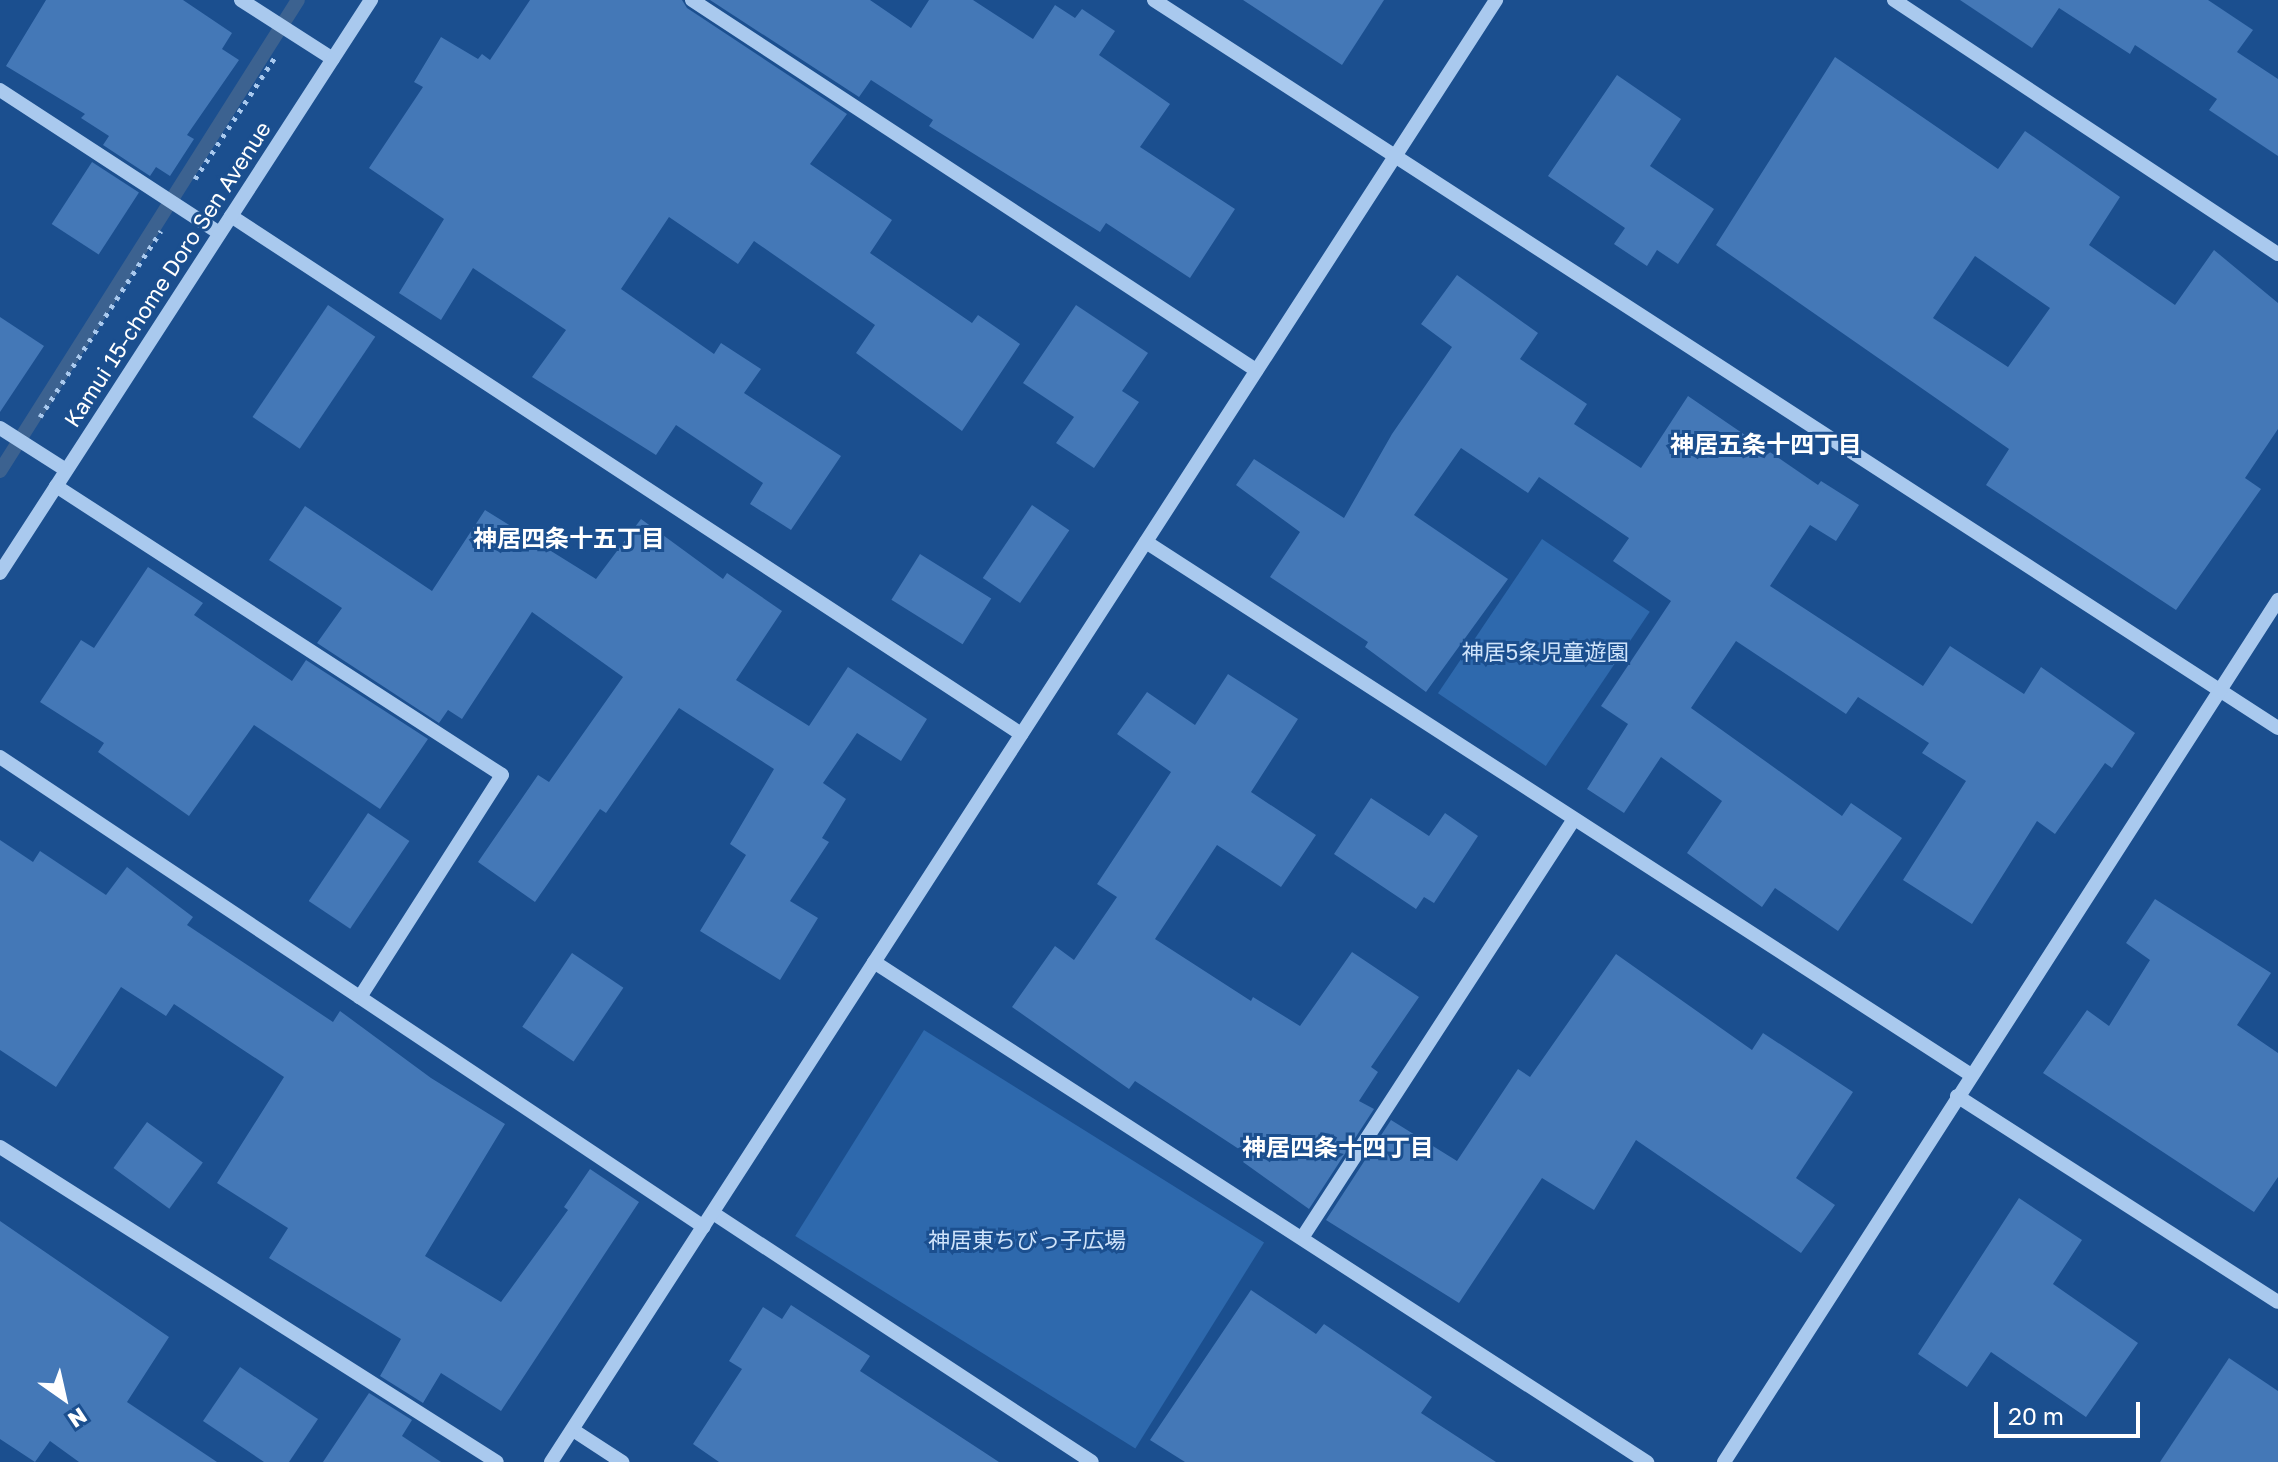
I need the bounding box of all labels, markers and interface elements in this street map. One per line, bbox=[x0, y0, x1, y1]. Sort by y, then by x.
street label: Kamui 15-chome Doro Sen Avenue bbox=[58, 116, 276, 432]
district label: 神居五条十四丁目 bbox=[1670, 430, 1862, 458]
district label: 神居四条十五丁目 bbox=[473, 524, 665, 552]
park label: 神居5条児童遊園 bbox=[1462, 639, 1628, 665]
district label: 神居四条十四丁目 bbox=[1242, 1133, 1434, 1161]
park label: 神居東ちびっ子広場 bbox=[928, 1227, 1126, 1253]
north arrow bbox=[24, 1358, 104, 1438]
scale bar bbox=[1998, 1386, 2144, 1436]
text: 20 m bbox=[2008, 1401, 2064, 1430]
text: N bbox=[63, 1402, 92, 1434]

